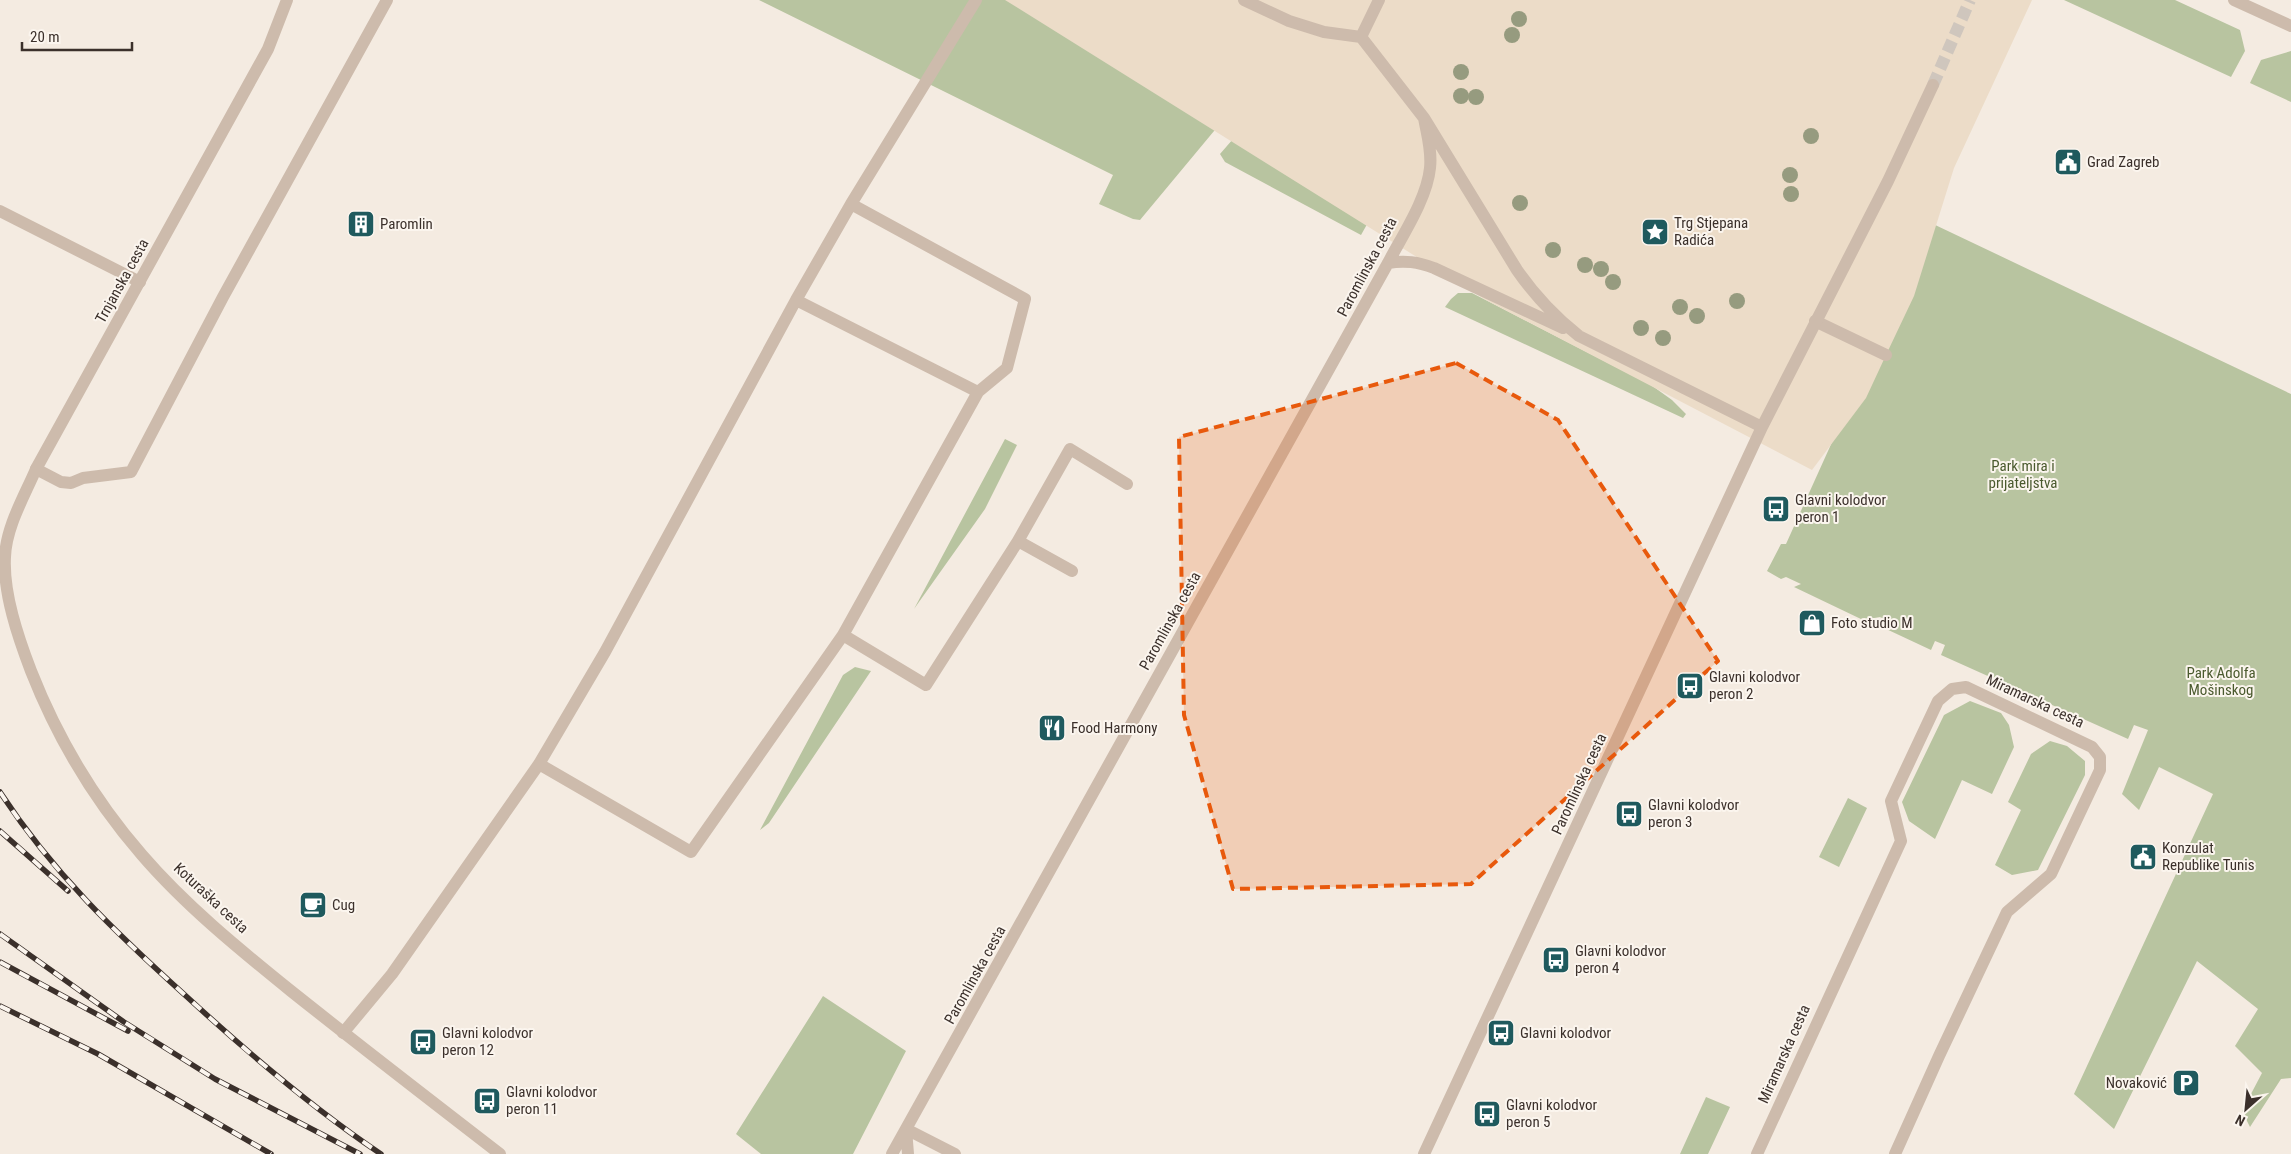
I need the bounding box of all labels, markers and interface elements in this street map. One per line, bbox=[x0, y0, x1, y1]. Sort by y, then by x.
scale bar bbox=[22, 20, 132, 52]
text: 20 m bbox=[30, 28, 60, 46]
public building icon: Grad Zagreb bbox=[2053, 147, 2083, 177]
place label: Grad Zagreb bbox=[2087, 153, 2160, 171]
building icon: Paromlin bbox=[346, 209, 376, 239]
street label: Paromlinska cesta bbox=[1333, 214, 1401, 320]
place label: Trg Stjepana Radića bbox=[1674, 214, 1748, 249]
place label: Paromlin bbox=[380, 215, 433, 233]
place icon: Trg Stjepana Radića bbox=[1640, 217, 1670, 247]
street label: Trnjanska cesta bbox=[91, 236, 153, 326]
park label: Park mira i prijateljstva bbox=[1988, 457, 2058, 492]
place label: Glavni kolodvor peron 1 bbox=[1795, 491, 1886, 526]
bus stop icon: Glavni kolodvor peron 1 bbox=[1761, 494, 1791, 524]
street label: Paromlinska cesta bbox=[1136, 569, 1204, 673]
shop icon: Foto studio M bbox=[1797, 608, 1827, 638]
place label: Foto studio M bbox=[1831, 614, 1913, 632]
park label: Park Adolfa Mošinskog bbox=[2186, 664, 2256, 699]
place label: Glavni kolodvor peron 2 bbox=[1709, 668, 1800, 703]
street label: Miramarska cesta bbox=[1983, 670, 2087, 732]
bus stop icon: Glavni kolodvor peron 2 bbox=[1675, 671, 1705, 701]
restaurant icon: Food Harmony bbox=[1037, 713, 1067, 743]
place label: Food Harmony bbox=[1071, 719, 1157, 737]
street label: Paromlinska cesta bbox=[1548, 731, 1610, 837]
place label: Glavni kolodvor peron 3 bbox=[1648, 796, 1739, 831]
bus stop icon: Glavni kolodvor peron 3 bbox=[1614, 799, 1644, 829]
place label: Konzulat Republike Tunis bbox=[2162, 839, 2255, 874]
public building icon: Konzulat Republike Tunis bbox=[2128, 842, 2158, 872]
street label: Koturaška cesta bbox=[170, 859, 252, 937]
cafe icon: Cug bbox=[298, 890, 328, 920]
place label: Cug bbox=[332, 896, 355, 914]
street label: Paromlinska cesta bbox=[941, 923, 1009, 1027]
place label: Glavni kolodvor peron 4 bbox=[1575, 942, 1666, 977]
bus stop icon: Glavni kolodvor peron 4 bbox=[1541, 945, 1571, 975]
street label: Miramarska cesta bbox=[1754, 1002, 1814, 1106]
bus stop icon: Glavni kolodvor bbox=[1486, 1018, 1516, 1048]
place label: Glavni kolodvor peron 12 bbox=[442, 1024, 533, 1059]
place label: Glavni kolodvor bbox=[1520, 1024, 1611, 1042]
bus stop icon: Glavni kolodvor peron 12 bbox=[408, 1027, 438, 1057]
parking icon: Novaković bbox=[2171, 1068, 2201, 1098]
place label: Novaković bbox=[2106, 1074, 2167, 1092]
place label: Glavni kolodvor peron 11 bbox=[506, 1083, 597, 1118]
north arrow bbox=[2221, 1084, 2271, 1134]
bus stop icon: Glavni kolodvor peron 11 bbox=[472, 1086, 502, 1116]
place label: Glavni kolodvor peron 5 bbox=[1506, 1096, 1597, 1131]
bus stop icon: Glavni kolodvor peron 5 bbox=[1472, 1099, 1502, 1129]
text: N bbox=[2233, 1112, 2248, 1130]

